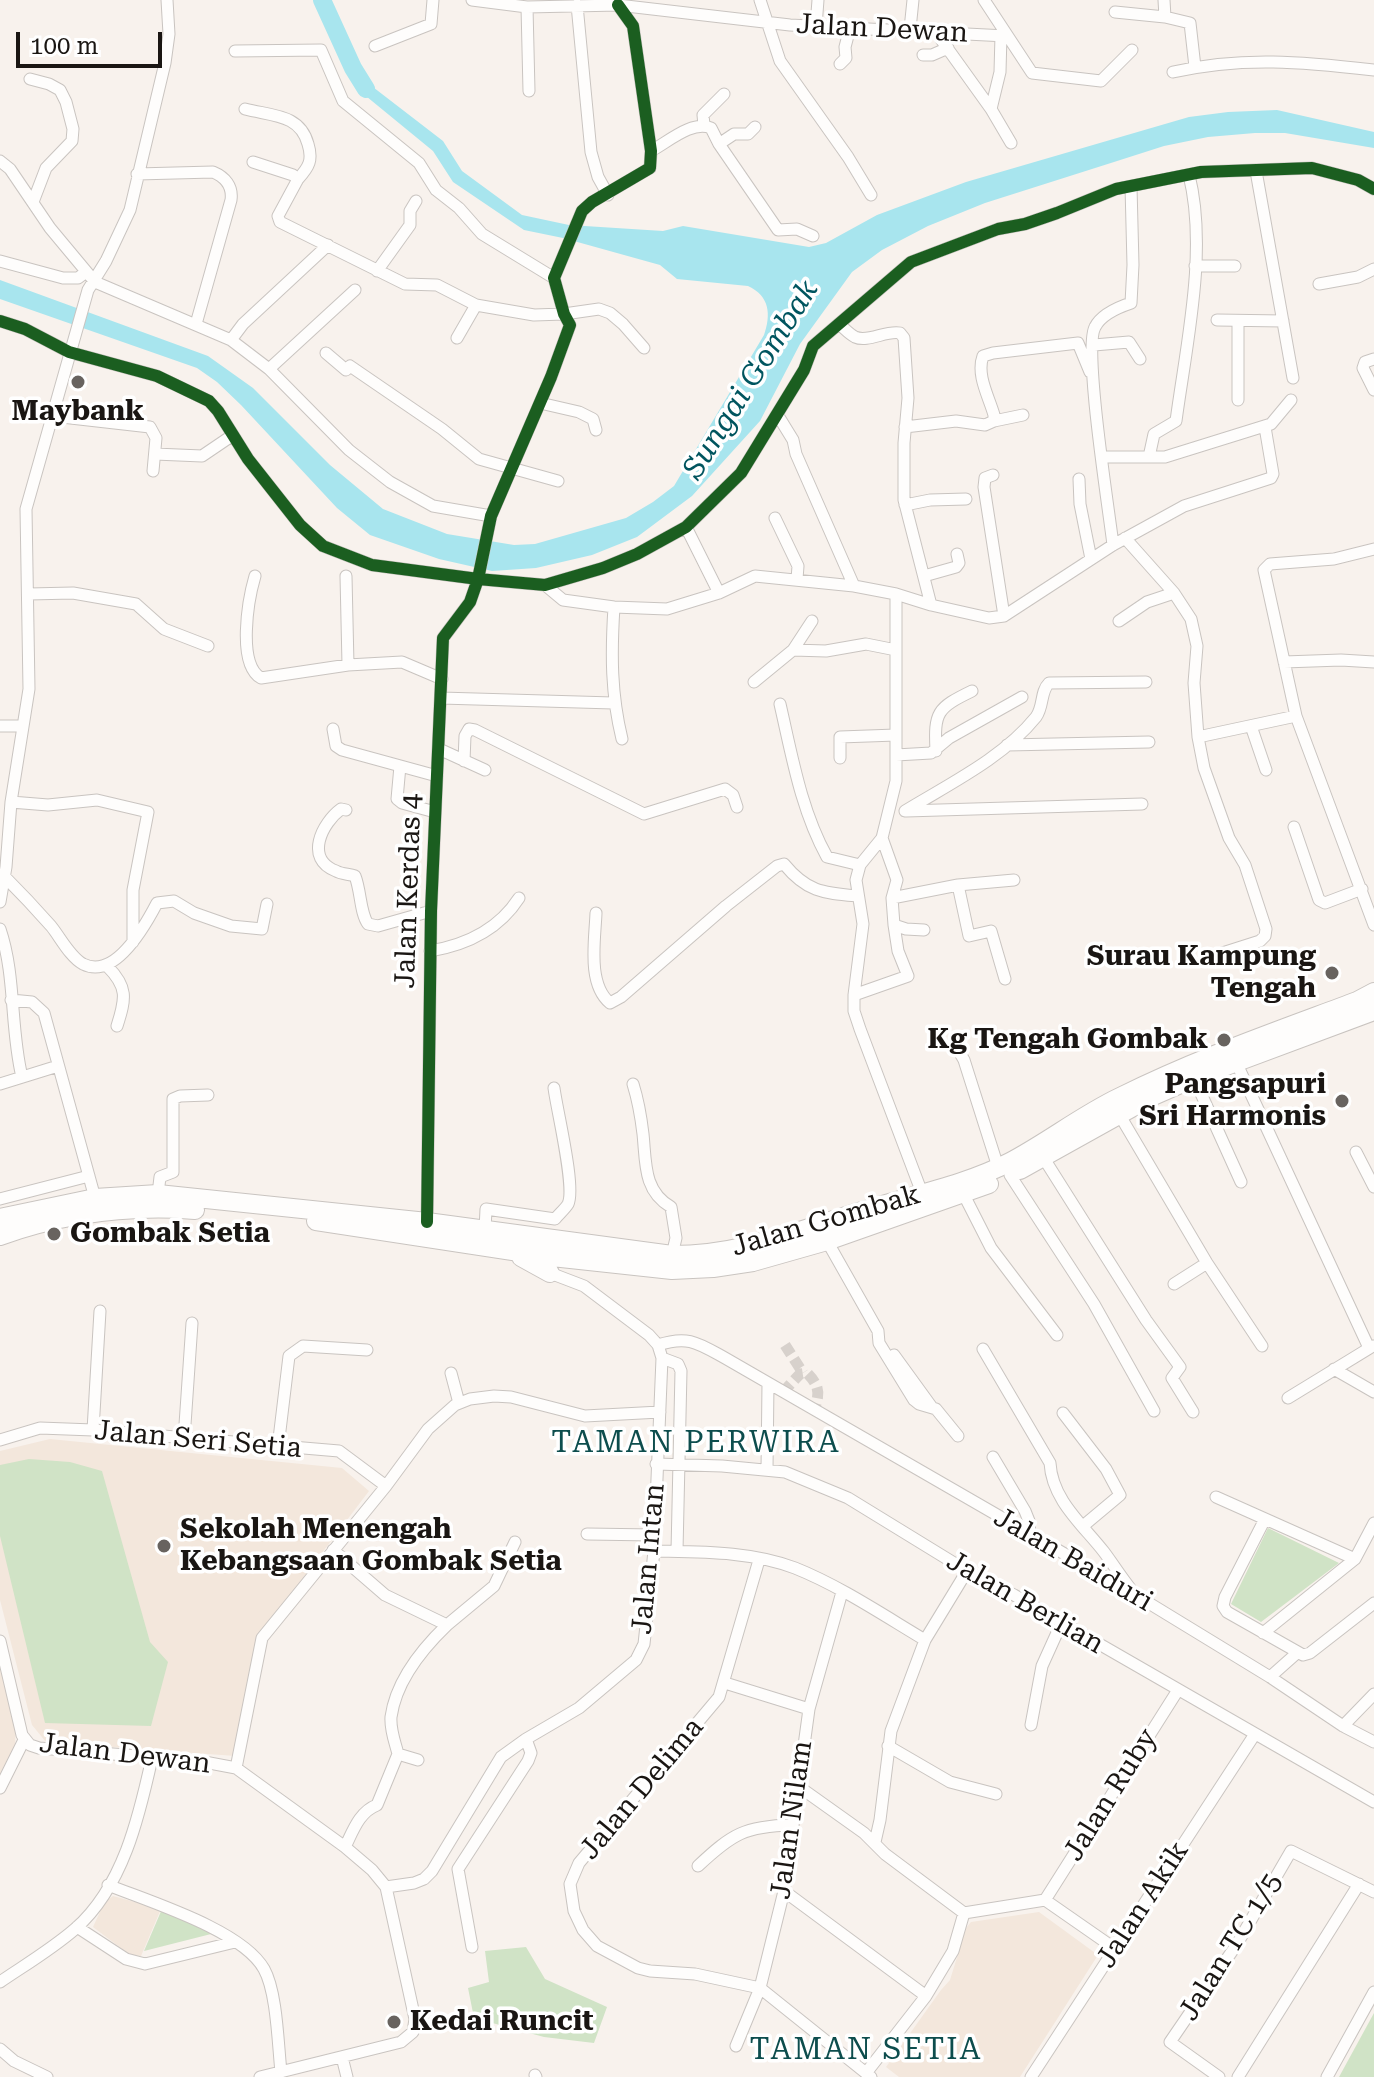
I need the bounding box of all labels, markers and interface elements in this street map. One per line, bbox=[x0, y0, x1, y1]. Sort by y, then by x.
street label: Jalan Dewan bbox=[795, 8, 969, 50]
scale bar bbox=[20, 16, 166, 66]
text: 100 m bbox=[30, 32, 98, 60]
water label: Sungai Gombak bbox=[675, 274, 827, 486]
marker: Maybank bbox=[69, 373, 87, 391]
place label: Maybank bbox=[12, 395, 144, 429]
street label: Jalan Kerdas 4 bbox=[389, 793, 429, 989]
place label: Surau Kampung Tengah bbox=[1087, 940, 1316, 1006]
marker: Surau Kampung Tengah bbox=[1323, 964, 1341, 982]
place label: Kg Tengah Gombak bbox=[928, 1023, 1208, 1057]
marker: Kg Tengah Gombak bbox=[1215, 1031, 1233, 1049]
place label: Pangsapuri Sri Harmonis bbox=[1139, 1068, 1326, 1134]
marker: Pangsapuri Sri Harmonis bbox=[1333, 1092, 1351, 1110]
street label: Jalan Gombak bbox=[728, 1178, 924, 1264]
place label: Gombak Setia bbox=[70, 1217, 270, 1251]
marker: Gombak Setia bbox=[45, 1225, 63, 1243]
street label: Jalan Seri Setia bbox=[93, 1414, 303, 1466]
district label: TAMAN PERWIRA bbox=[551, 1425, 841, 1461]
street label: Jalan Intan bbox=[626, 1482, 672, 1636]
street label: Jalan Baiduri bbox=[988, 1501, 1158, 1619]
place label: Sekolah Menengah Kebangsaan Gombak Setia bbox=[180, 1513, 562, 1579]
marker: Sekolah Menengah Kebangsaan Gombak Setia bbox=[155, 1537, 173, 1555]
street label: Jalan Berlian bbox=[940, 1544, 1110, 1662]
street label: Jalan Delima bbox=[573, 1711, 711, 1867]
street label: Jalan Ruby bbox=[1057, 1723, 1165, 1867]
street label: Jalan Dewan bbox=[38, 1727, 212, 1781]
street label: Jalan Nilam bbox=[764, 1738, 820, 1902]
street label: Jalan Akik bbox=[1090, 1836, 1196, 1974]
street label: Jalan TC 1/5 bbox=[1172, 1867, 1290, 2027]
place label: Kedai Runcit bbox=[410, 2005, 594, 2039]
marker: Kedai Runcit bbox=[385, 2013, 403, 2031]
district label: TAMAN SETIA bbox=[749, 2032, 983, 2068]

